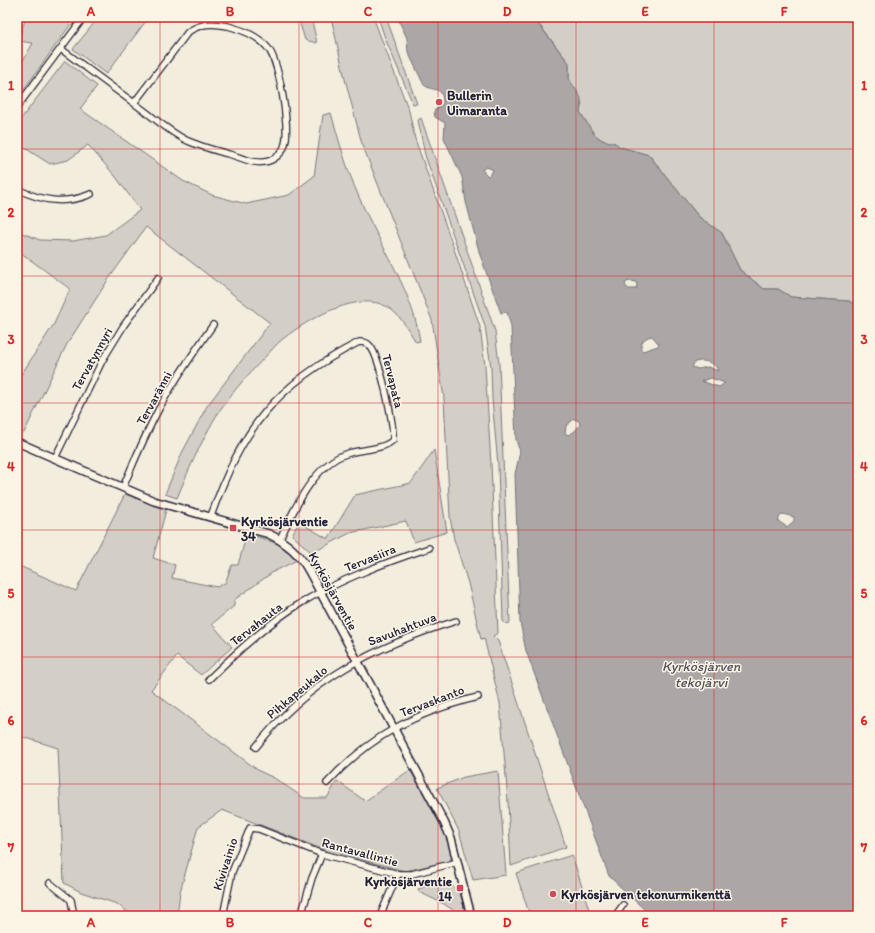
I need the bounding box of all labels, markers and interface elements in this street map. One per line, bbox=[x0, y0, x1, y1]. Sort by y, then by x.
text: A bbox=[86, 4, 96, 19]
text: B bbox=[226, 4, 235, 19]
text: C bbox=[364, 4, 373, 19]
text: D bbox=[503, 4, 512, 19]
text: E bbox=[641, 4, 649, 19]
text: F bbox=[781, 4, 788, 19]
text: 1 bbox=[8, 78, 14, 93]
text: 1 bbox=[861, 78, 867, 93]
place label: Bullerin Uimaranta bbox=[447, 88, 507, 118]
marker: Bullerin Uimaranta bbox=[434, 97, 444, 107]
text: 2 bbox=[8, 205, 15, 220]
text: 2 bbox=[861, 205, 868, 220]
street label: Tervatynnyri bbox=[69, 325, 115, 393]
text: 3 bbox=[7, 332, 15, 347]
text: 3 bbox=[860, 332, 868, 347]
street label: Tervapata bbox=[379, 352, 407, 410]
street label: Tervaränni bbox=[133, 368, 175, 428]
text: 4 bbox=[7, 459, 15, 474]
text: 4 bbox=[860, 459, 868, 474]
place label: Kyrkösjärventie 34 bbox=[241, 514, 328, 544]
marker: Kyrkösjärventie 34 bbox=[228, 523, 238, 533]
street label: Tervasiira bbox=[342, 541, 398, 575]
street label: Kyrkösjärventie bbox=[305, 549, 361, 633]
text: 5 bbox=[8, 586, 15, 601]
text: 5 bbox=[861, 586, 868, 601]
street label: Tervahauta bbox=[227, 599, 285, 649]
street label: Savuhahtuva bbox=[366, 609, 439, 649]
water label: Kyrkösjärven tekojärvi bbox=[662, 658, 741, 691]
street label: Pihkapeukalo bbox=[264, 662, 331, 722]
street label: Tervaskanto bbox=[398, 682, 467, 720]
text: 6 bbox=[8, 713, 15, 728]
text: 6 bbox=[861, 713, 868, 728]
street label: Kivivainio bbox=[209, 835, 241, 892]
street label: Rantavallintie bbox=[320, 835, 400, 869]
text: 7 bbox=[7, 840, 15, 855]
text: 7 bbox=[860, 840, 868, 855]
place label: Kyrkösjärventie 14 bbox=[365, 874, 452, 904]
marker: Kyrkösjärventie 14 bbox=[455, 883, 465, 893]
place label: Kyrkösjärven tekonurmikenttä bbox=[561, 887, 731, 903]
marker: Kyrkösjärven tekonurmikenttä bbox=[548, 889, 558, 899]
text: A bbox=[86, 915, 96, 930]
text: B bbox=[226, 915, 235, 930]
text: C bbox=[364, 915, 373, 930]
text: D bbox=[503, 915, 512, 930]
text: E bbox=[641, 915, 649, 930]
text: F bbox=[781, 915, 788, 930]

